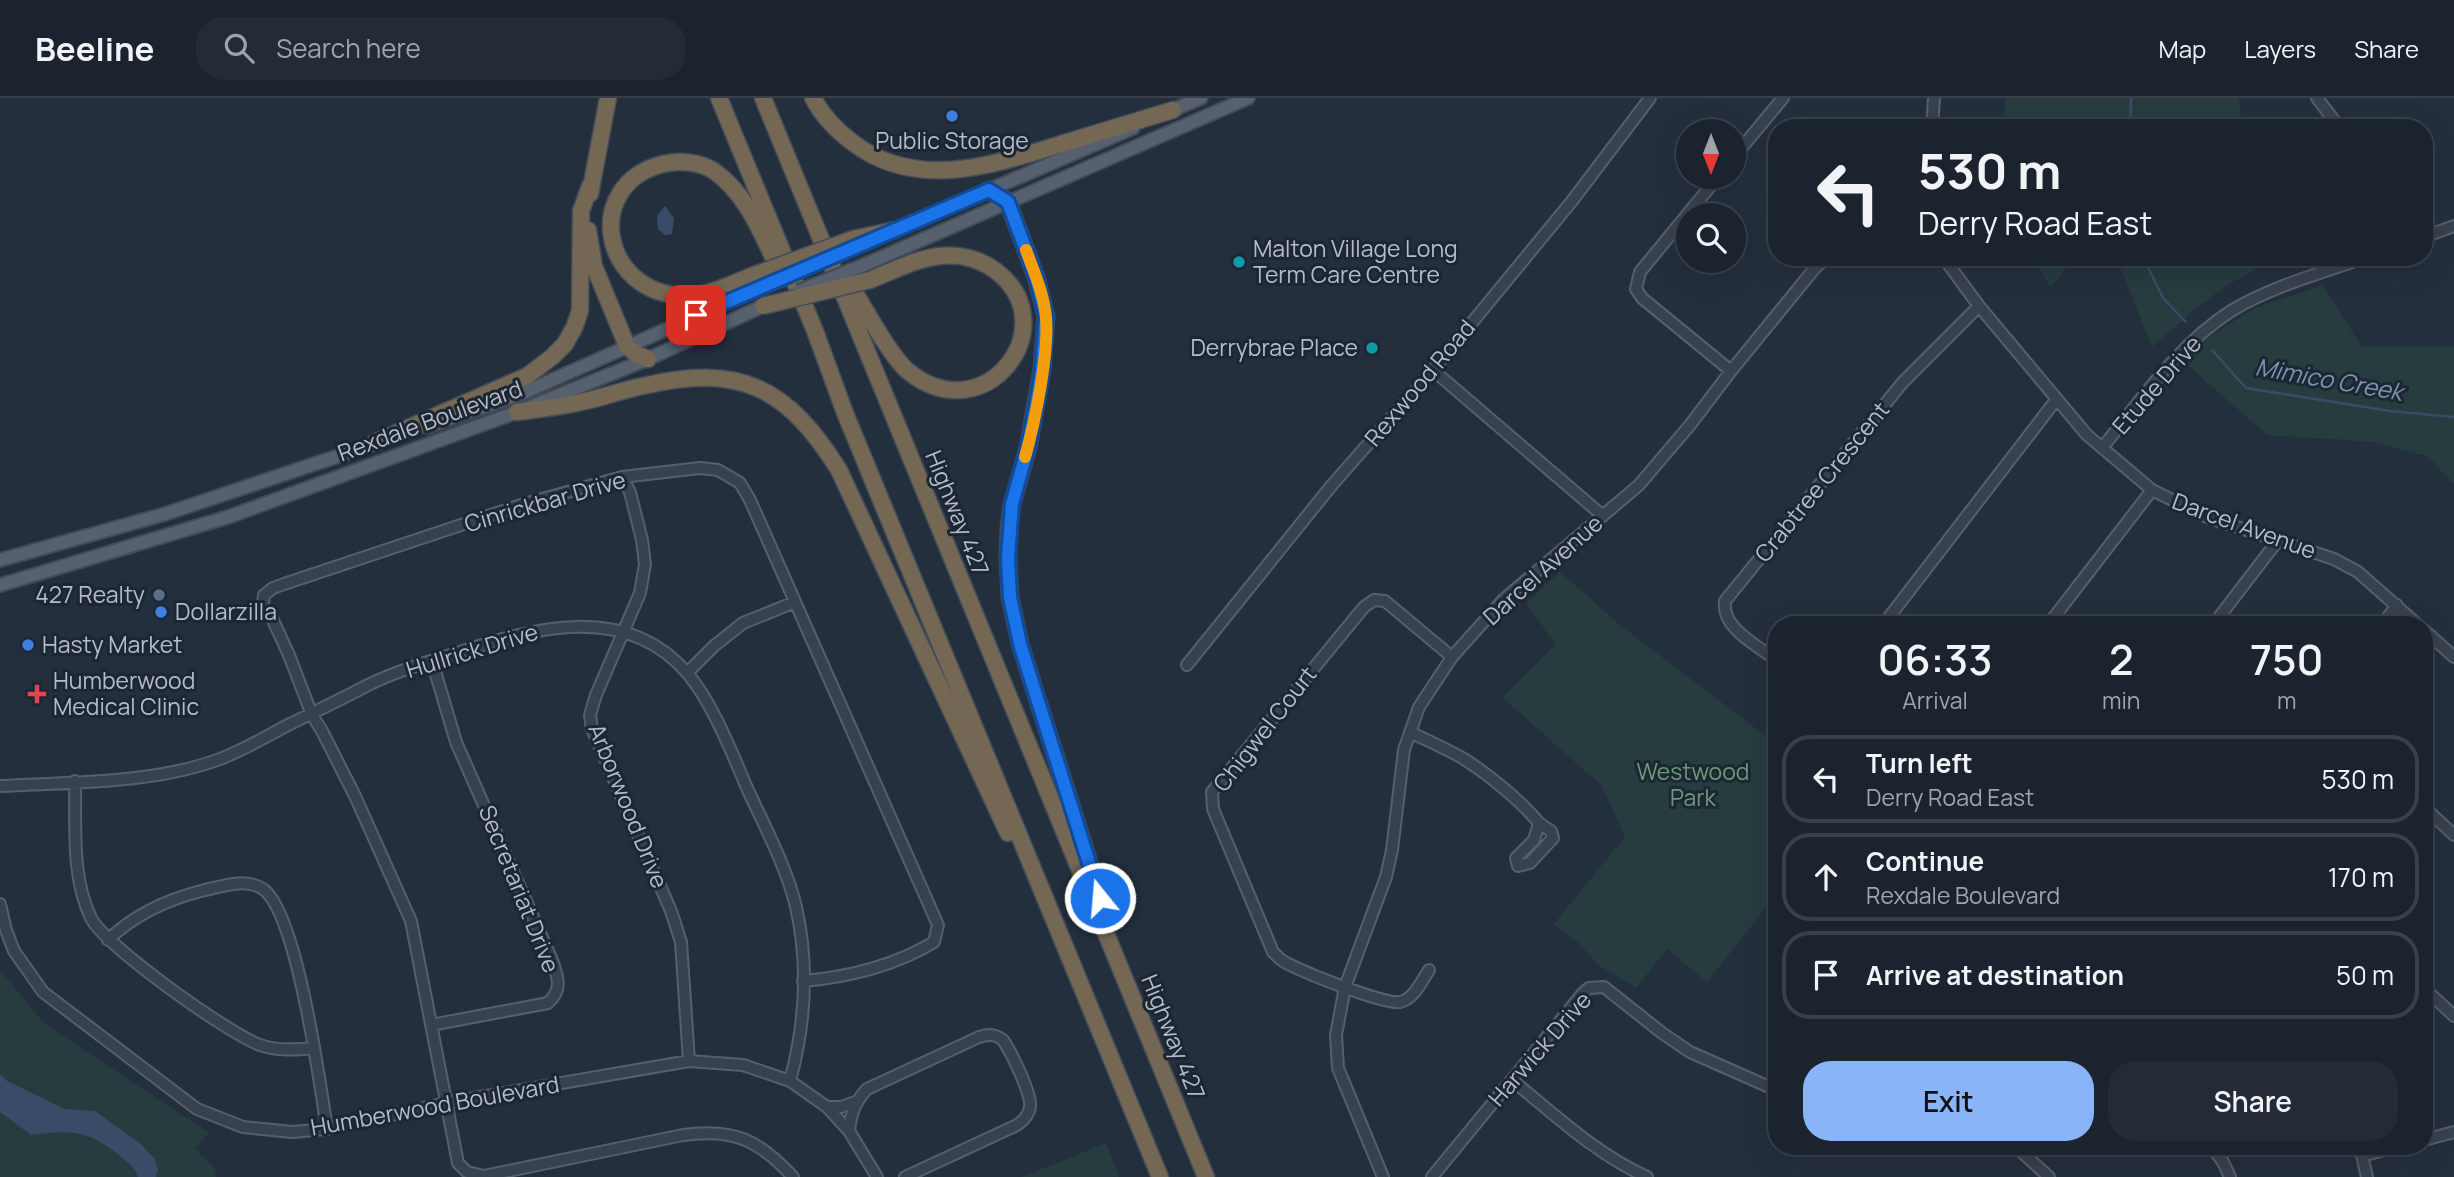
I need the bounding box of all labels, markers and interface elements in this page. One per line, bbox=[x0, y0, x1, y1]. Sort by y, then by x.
search box bbox=[196, 17, 686, 80]
text: Beeline bbox=[35, 26, 154, 71]
icon: search bbox=[220, 29, 258, 67]
text: Search here bbox=[276, 30, 421, 66]
text: Map bbox=[2159, 32, 2206, 65]
text: Layers bbox=[2244, 32, 2316, 65]
text: Share bbox=[2354, 32, 2419, 65]
marker: Public Storage bbox=[944, 108, 960, 124]
north arrow bbox=[1676, 119, 1746, 189]
map controls bbox=[1676, 119, 1746, 273]
place label: Public Storage bbox=[875, 124, 1029, 156]
text: 530 m bbox=[1918, 137, 2061, 204]
icon: left bbox=[1803, 147, 1894, 238]
text: Derry Road East bbox=[1918, 201, 2152, 245]
button: search bbox=[1676, 203, 1746, 273]
place label: Malton Village Long Term Care Centre bbox=[1253, 232, 1458, 290]
marker: Malton Village Long Term Care Centre bbox=[1231, 254, 1247, 270]
pin bbox=[666, 285, 726, 345]
icon: arrive bbox=[677, 296, 715, 334]
street label: Rexwood Road bbox=[1357, 312, 1482, 453]
street label: Etude Drive bbox=[2104, 328, 2208, 441]
place label: Derrybrae Place bbox=[1190, 331, 1358, 363]
marker: Derrybrae Place bbox=[1364, 340, 1380, 356]
water label: Mimico Creek bbox=[2253, 349, 2409, 408]
street label: Rexdale Boulevard bbox=[333, 372, 526, 468]
street label: Crabtree Crescent bbox=[1747, 394, 1896, 568]
street label: Highway 427 bbox=[918, 445, 998, 580]
street label: Cinrickbar Drive bbox=[460, 463, 629, 539]
street label: Darcel Avenue bbox=[2168, 484, 2321, 566]
street label: Darcel Avenue bbox=[1476, 507, 1609, 632]
place label: 427 Realty bbox=[35, 578, 145, 610]
marker: 427 Realty bbox=[151, 587, 167, 603]
place label: Dollarzilla bbox=[175, 595, 277, 627]
marker: Dollarzilla bbox=[153, 604, 169, 620]
street label: Hullrick Drive bbox=[402, 615, 542, 685]
place label: Hasty Market bbox=[42, 628, 182, 660]
text: 06:33 bbox=[1878, 630, 1992, 688]
text: 2 bbox=[2109, 630, 2134, 688]
text: 750 bbox=[2250, 630, 2323, 688]
marker: Hasty Market bbox=[20, 637, 36, 653]
street label: Chigwel Court bbox=[1205, 659, 1323, 798]
place label: Humberwood Medical Clinic bbox=[53, 664, 199, 722]
marker: Humberwood Medical Clinic bbox=[27, 684, 47, 704]
text: Arrival bbox=[1902, 684, 1968, 716]
text: min bbox=[2102, 684, 2141, 716]
text: m bbox=[2277, 684, 2297, 716]
street label: Arborwood Drive bbox=[581, 719, 676, 893]
text: Turn left bbox=[1866, 745, 1973, 781]
park label: Westwood Park bbox=[1637, 755, 1749, 813]
icon: left bbox=[1807, 760, 1845, 798]
text: 530 m bbox=[2321, 761, 2394, 797]
text: Derry Road East bbox=[1866, 781, 2034, 813]
street label: Secretariat Drive bbox=[472, 800, 568, 977]
text: Continue bbox=[1866, 843, 1984, 879]
icon: ahead bbox=[1807, 858, 1845, 896]
text: 170 m bbox=[2328, 859, 2394, 895]
position arrow bbox=[1063, 861, 1137, 935]
text: Rexdale Boulevard bbox=[1866, 879, 2060, 911]
icon: arrive bbox=[1807, 956, 1845, 994]
text: Arrive at destination bbox=[1866, 957, 2124, 993]
text: 50 m bbox=[2336, 957, 2394, 993]
street label: Highway 427 bbox=[1134, 969, 1214, 1104]
street label: Harwick Drive bbox=[1480, 984, 1598, 1113]
button: Exit bbox=[1803, 1061, 2094, 1141]
button: Share bbox=[2108, 1061, 2398, 1141]
street label: Humberwood Boulevard bbox=[308, 1067, 562, 1143]

